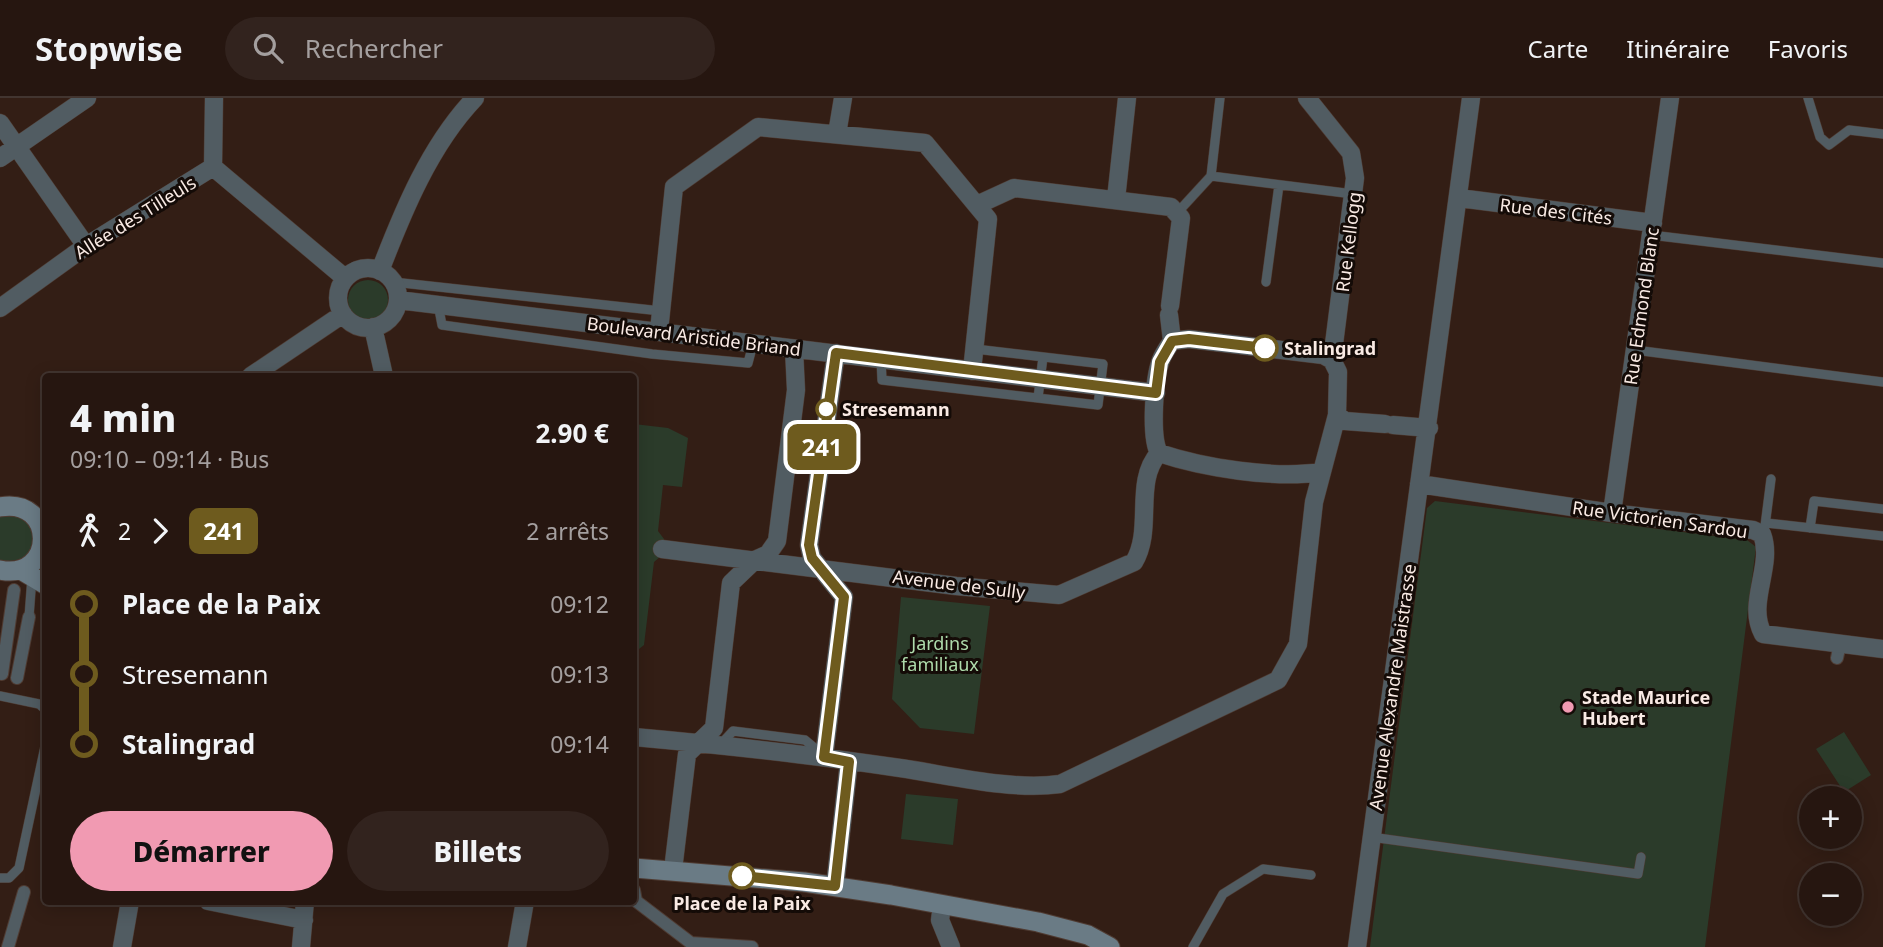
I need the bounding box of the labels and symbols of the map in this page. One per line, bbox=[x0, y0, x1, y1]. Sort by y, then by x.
street label: Allée des Tilleuls bbox=[70, 170, 200, 264]
street label: Rue Kellogg bbox=[1330, 191, 1366, 293]
street label: Rue des Cités bbox=[1498, 192, 1614, 230]
street label: Rue Edmond Blanc bbox=[1618, 225, 1664, 386]
street label: Boulevard Aristide Briand bbox=[586, 311, 802, 361]
marker: Stalingrad bbox=[1252, 335, 1278, 361]
place label: Stalingrad bbox=[1284, 336, 1376, 360]
place label: Stresemann bbox=[842, 397, 950, 421]
marker: Stresemann bbox=[816, 399, 836, 419]
line badge: 241 bbox=[782, 424, 862, 470]
street label: Rue Victorien Sardou bbox=[1571, 495, 1749, 543]
street label: Avenue Alexandre Maistrasse bbox=[1363, 562, 1421, 812]
street label: Avenue de Sully bbox=[891, 564, 1027, 604]
park label: Jardins familiaux bbox=[901, 631, 979, 676]
place label: Stade Maurice Hubert bbox=[1582, 685, 1710, 730]
marker: Stade Maurice Hubert bbox=[1560, 699, 1576, 715]
marker: Place de la Paix bbox=[729, 863, 755, 889]
place label: Place de la Paix bbox=[673, 891, 811, 915]

